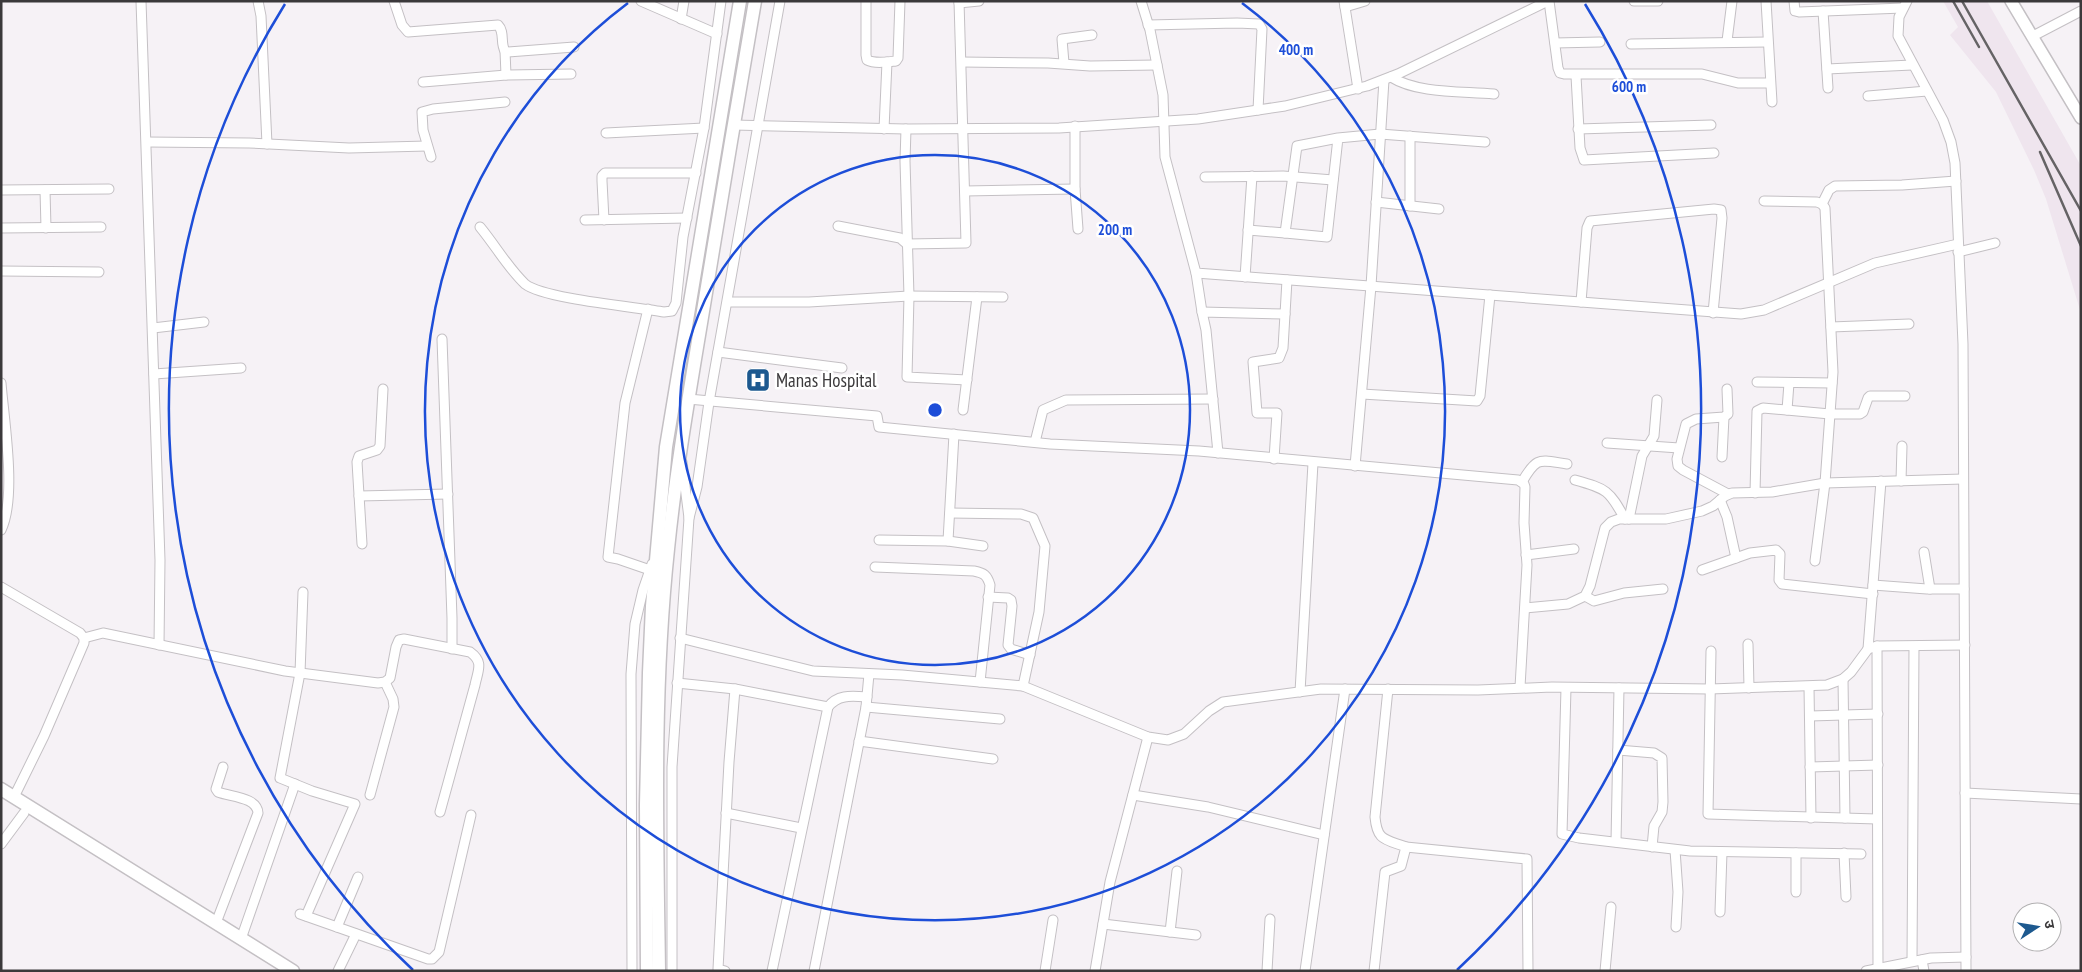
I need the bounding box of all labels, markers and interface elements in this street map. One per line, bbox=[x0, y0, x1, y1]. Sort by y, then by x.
text: 400 m bbox=[1279, 40, 1313, 59]
text: 600 m bbox=[1612, 77, 1646, 96]
text: 200 m bbox=[1098, 220, 1132, 239]
hospital icon: Manas Hospital bbox=[745, 367, 771, 393]
place label: Manas Hospital bbox=[776, 368, 877, 392]
centre of rings bbox=[926, 401, 944, 419]
north arrow bbox=[2012, 902, 2062, 952]
text: उ bbox=[2040, 918, 2060, 931]

